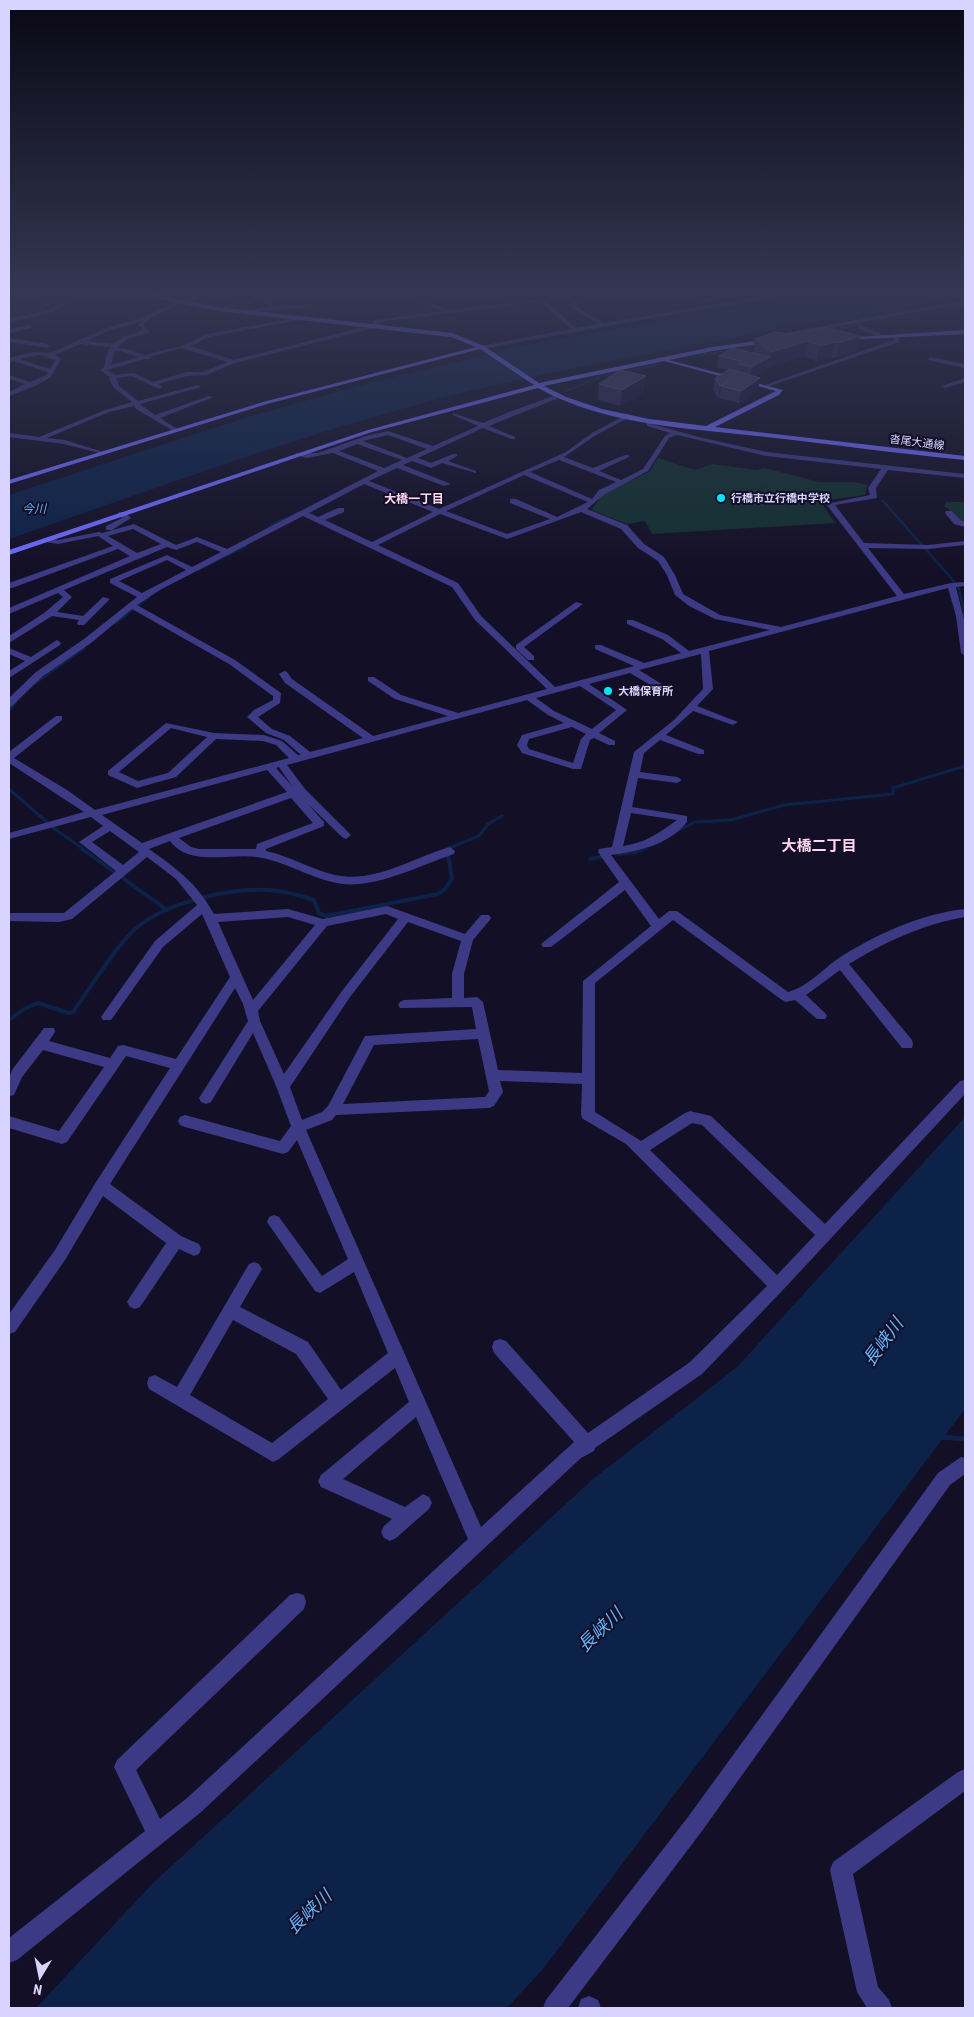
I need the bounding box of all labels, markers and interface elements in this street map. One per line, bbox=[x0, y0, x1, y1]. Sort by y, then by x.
street label: 沓尾大通線 bbox=[889, 433, 945, 452]
district label: 大橋一丁目 bbox=[384, 492, 444, 506]
marker: 行橋市立行橋中学校 bbox=[715, 492, 727, 504]
place label: 行橋市立行橋中学校 bbox=[731, 492, 830, 505]
water label: 今川 bbox=[22, 502, 48, 516]
marker: 大橋保育所 bbox=[602, 685, 614, 697]
place label: 大橋保育所 bbox=[618, 685, 673, 698]
district label: 大橋二丁目 bbox=[781, 837, 857, 855]
water label: 長峡川 bbox=[858, 1312, 908, 1370]
water label: 長峡川 bbox=[573, 1602, 628, 1656]
water label: 長峡川 bbox=[282, 1884, 337, 1938]
north arrow bbox=[15, 1952, 65, 2002]
text: N bbox=[32, 1981, 43, 1998]

